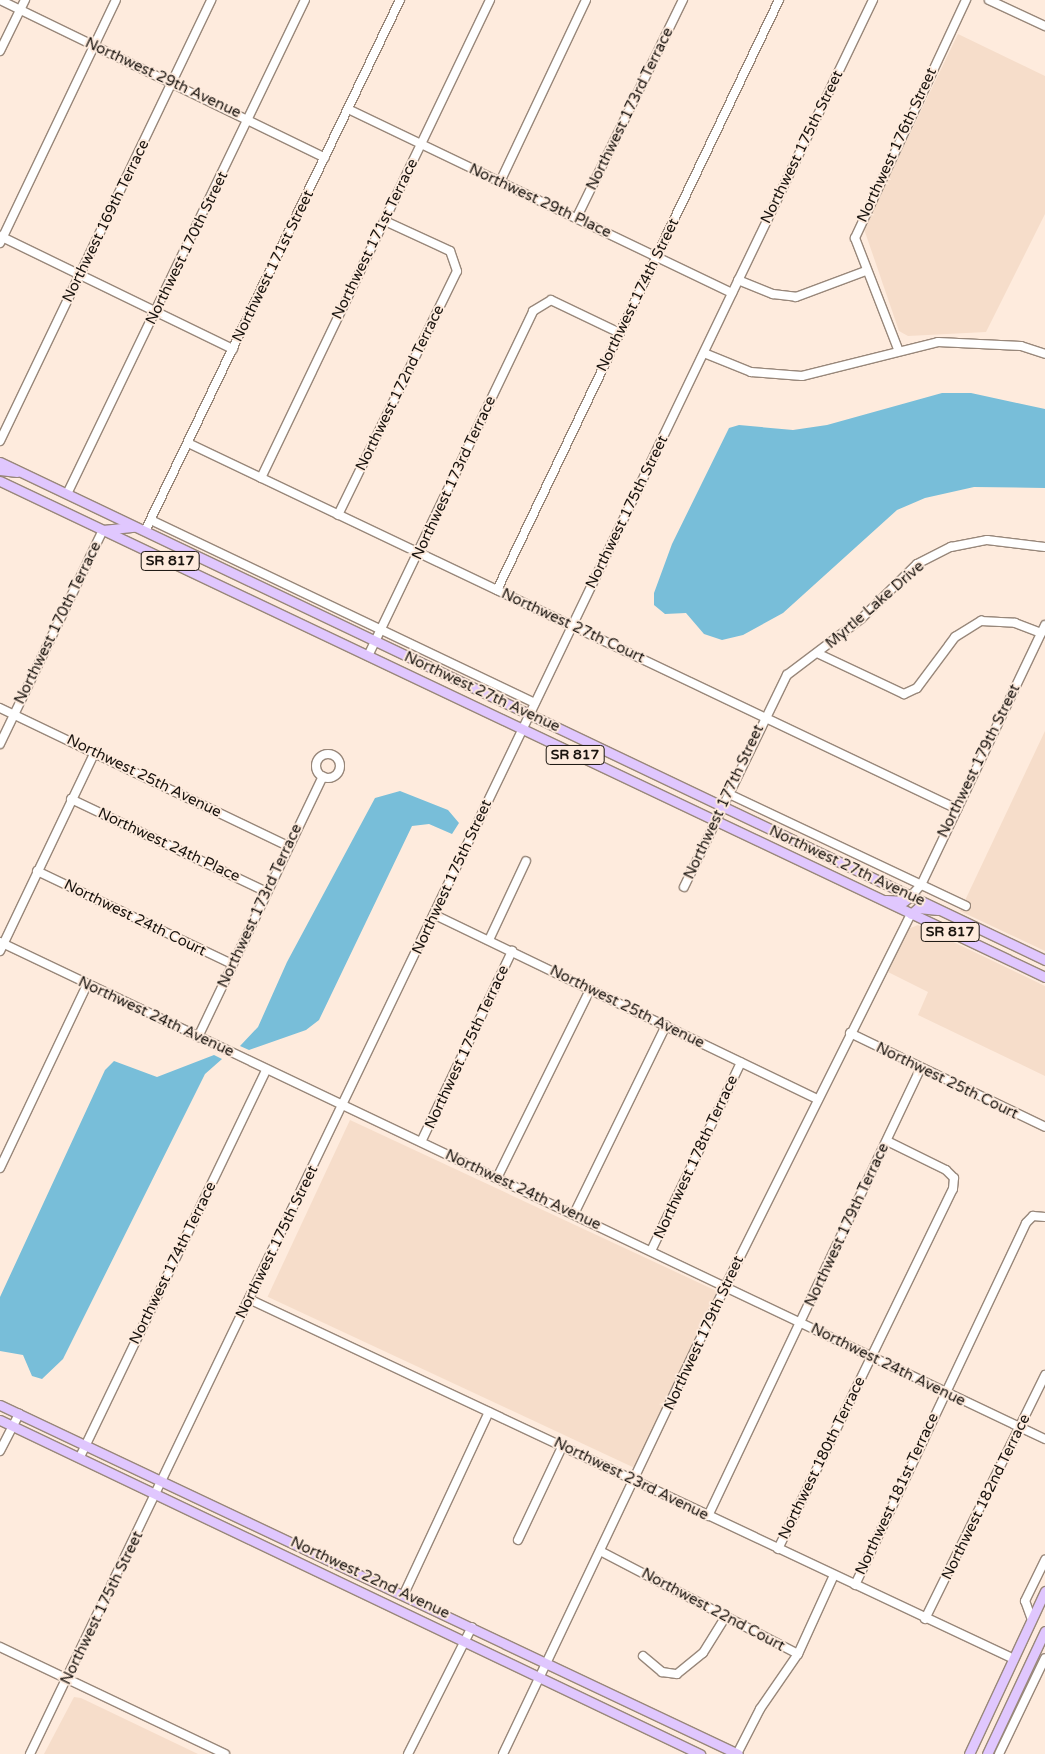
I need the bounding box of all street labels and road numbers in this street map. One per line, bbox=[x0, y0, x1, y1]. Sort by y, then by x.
street label: Northwest 173rd Terrace bbox=[583, 25, 677, 193]
street label: Northwest 29th Avenue bbox=[82, 34, 244, 122]
street label: Northwest 176th Street bbox=[853, 65, 941, 225]
street label: Northwest 175th Street bbox=[757, 67, 847, 227]
street label: Northwest 169th Terrace bbox=[59, 137, 153, 305]
street label: Northwest 171st Terrace bbox=[328, 156, 422, 322]
street label: Northwest 29th Place bbox=[466, 160, 614, 242]
street label: Northwest 170th Street bbox=[142, 168, 232, 328]
street label: Northwest 171st Street bbox=[228, 187, 318, 345]
street label: Northwest 174th Street bbox=[593, 215, 683, 375]
street label: Northwest 172nd Terrace bbox=[352, 302, 448, 474]
street label: Northwest 173rd Terrace bbox=[408, 393, 500, 563]
street label: Northwest 175th Street bbox=[582, 432, 672, 592]
street label: Northwest 170th Terrace bbox=[11, 539, 105, 707]
road number: SR 817 bbox=[140, 550, 200, 572]
street label: Myrtle Lake Drive bbox=[822, 557, 928, 653]
street label: Northwest 27th Court bbox=[499, 585, 647, 667]
street label: Northwest 27th Avenue bbox=[401, 648, 563, 736]
street label: Northwest 179th Street bbox=[934, 681, 1024, 841]
street label: Northwest 177th Street bbox=[680, 722, 768, 882]
street label: Northwest 25th Avenue bbox=[64, 731, 224, 821]
road number: SR 817 bbox=[545, 744, 605, 766]
street label: Northwest 175th Street bbox=[408, 797, 496, 957]
street label: Northwest 24th Place bbox=[95, 804, 243, 886]
street label: Northwest 173rd Terrace bbox=[214, 821, 306, 991]
street label: Northwest 27th Avenue bbox=[766, 822, 928, 910]
street label: Northwest 24th Court bbox=[61, 876, 209, 960]
road number: SR 817 bbox=[920, 920, 980, 944]
street label: Northwest 175th Terrace bbox=[421, 962, 513, 1132]
street label: Northwest 25th Avenue bbox=[547, 962, 707, 1052]
street label: Northwest 24th Avenue bbox=[75, 973, 237, 1061]
street label: Northwest 25th Court bbox=[873, 1039, 1021, 1123]
street label: Northwest 178th Terrace bbox=[650, 1072, 742, 1242]
street label: Northwest 179th Terrace bbox=[801, 1140, 893, 1310]
street label: Northwest 24th Avenue bbox=[442, 1146, 604, 1234]
street label: Northwest 175th Street bbox=[232, 1162, 322, 1322]
street label: Northwest 174th Terrace bbox=[126, 1179, 220, 1347]
street label: Northwest 179th Street bbox=[660, 1253, 748, 1413]
street label: Northwest 24th Avenue bbox=[808, 1320, 968, 1410]
street label: Northwest 180th Terrace bbox=[775, 1374, 869, 1542]
street label: Northwest 181st Terrace bbox=[852, 1410, 942, 1578]
street label: Northwest 182nd Terrace bbox=[938, 1411, 1034, 1583]
street label: Northwest 23rd Avenue bbox=[551, 1434, 711, 1524]
street label: Northwest 175th Street bbox=[57, 1528, 147, 1688]
street label: Northwest 22nd Avenue bbox=[288, 1533, 452, 1623]
street label: Northwest 22nd Court bbox=[638, 1565, 788, 1655]

